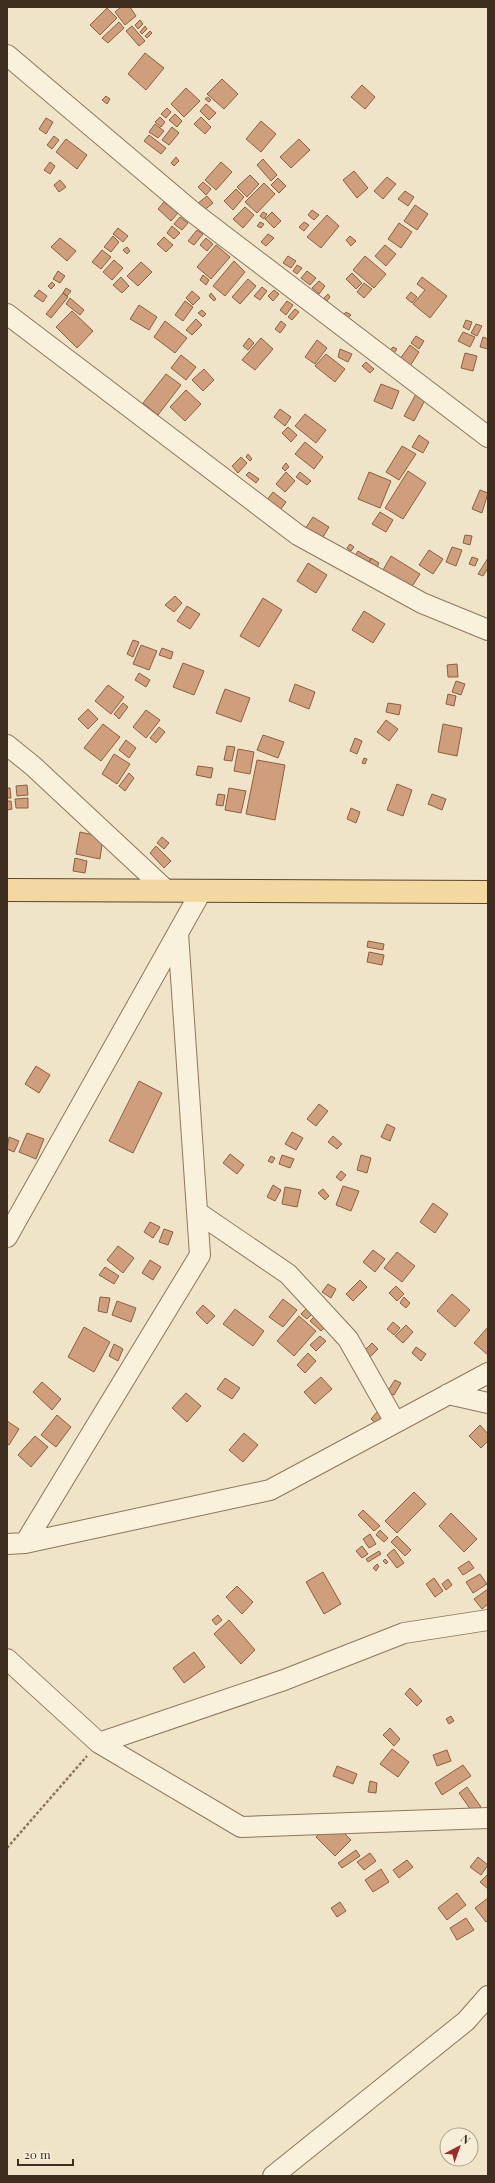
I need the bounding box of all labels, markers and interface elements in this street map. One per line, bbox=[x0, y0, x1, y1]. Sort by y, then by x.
north arrow bbox=[439, 2127, 479, 2167]
text: N bbox=[458, 2131, 474, 2147]
scale bar bbox=[18, 2141, 73, 2167]
text: 20 m bbox=[24, 2146, 51, 2162]

